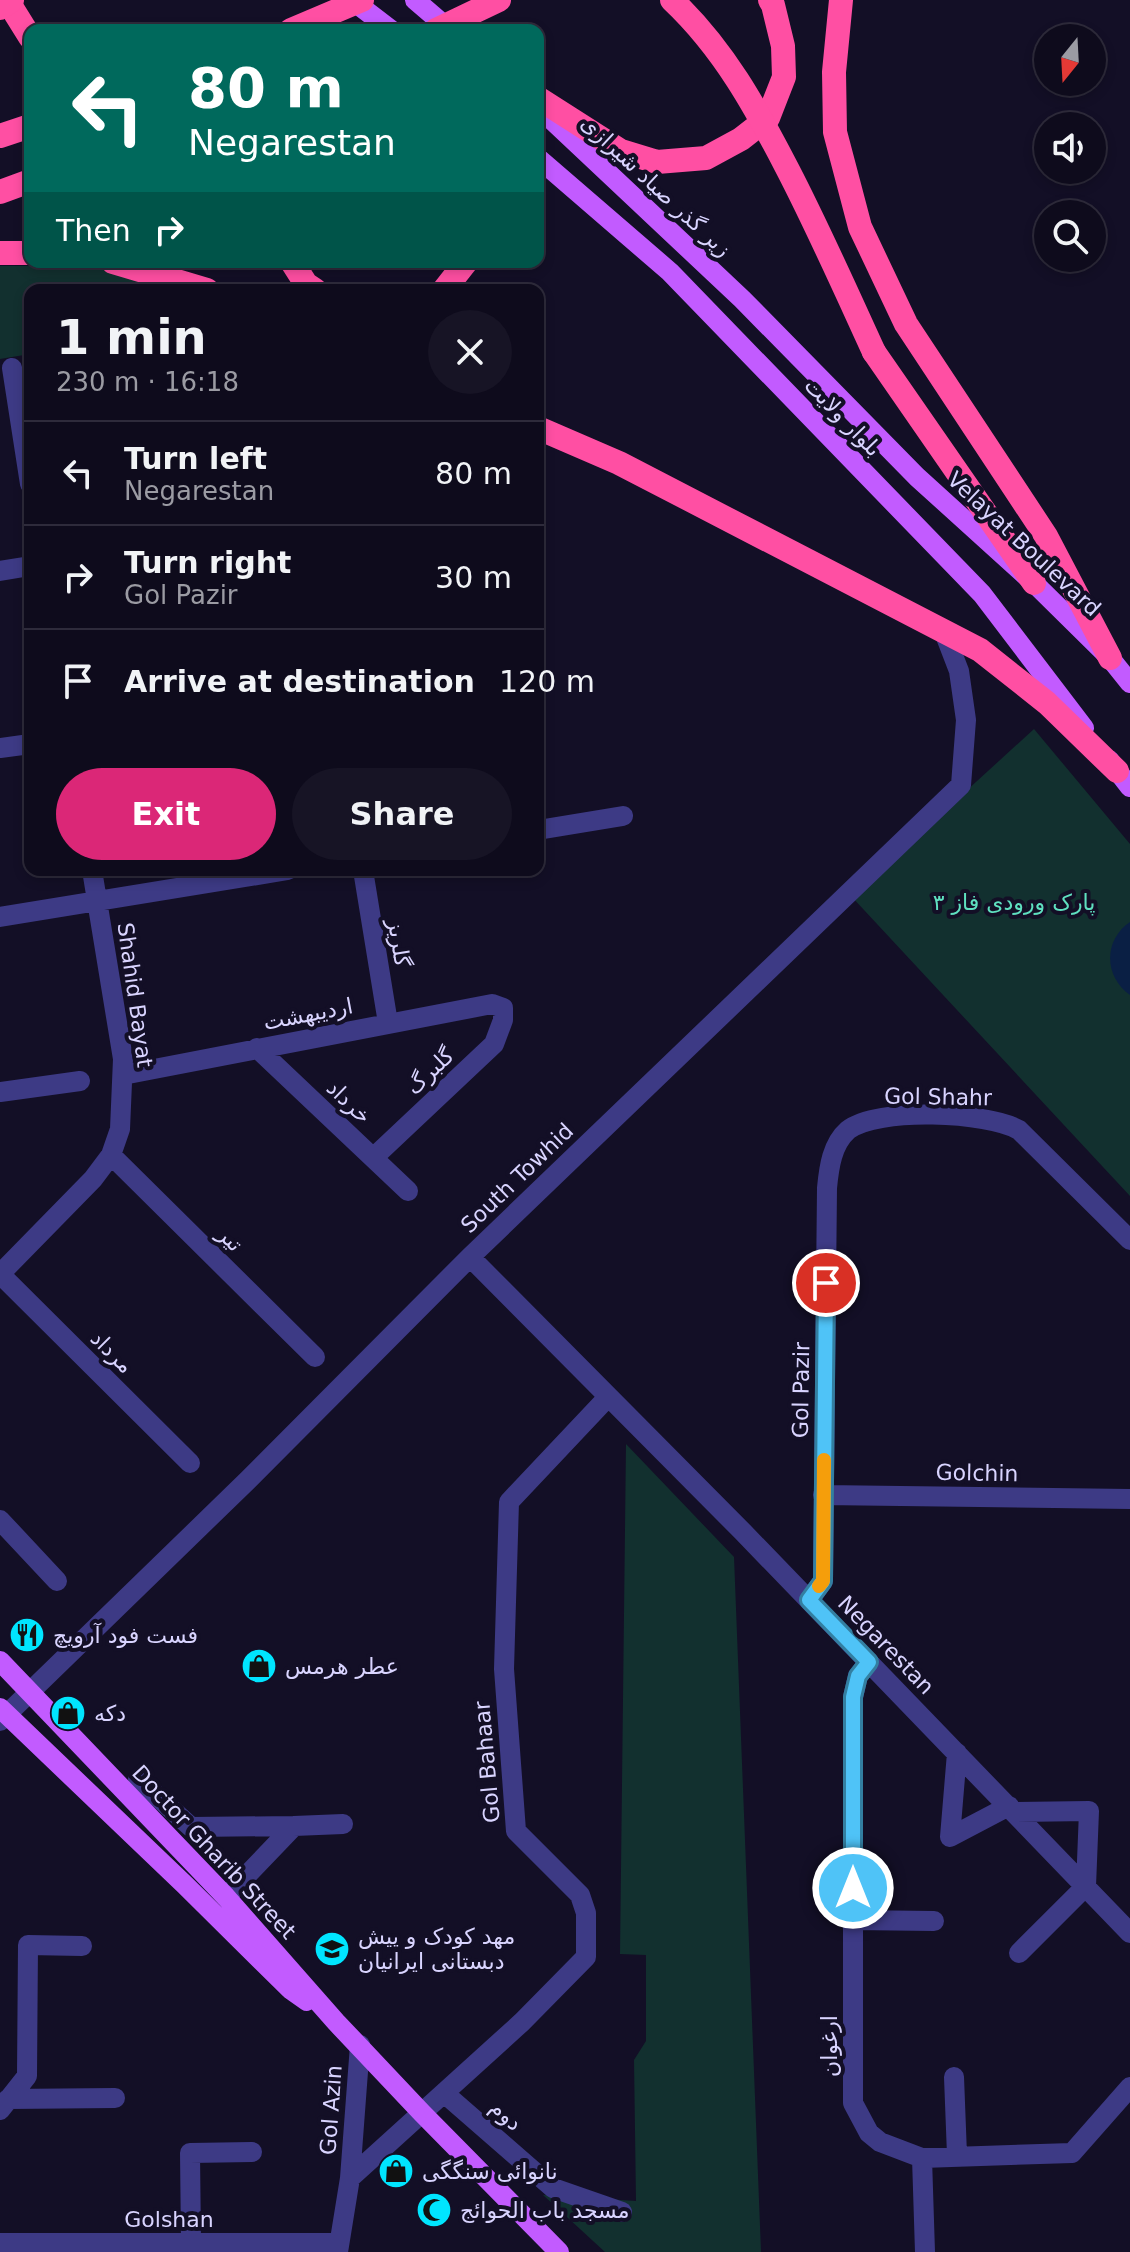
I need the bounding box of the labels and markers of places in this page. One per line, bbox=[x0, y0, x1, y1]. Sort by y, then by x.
pin bbox=[792, 1249, 860, 1317]
restaurant icon: فست فود آرویچ bbox=[8, 1616, 46, 1654]
place label: فست فود آرویچ bbox=[53, 1622, 198, 1648]
shop icon: عطر هرمس bbox=[240, 1647, 278, 1685]
place label: عطر هرمس bbox=[285, 1654, 399, 1680]
shop icon: دکه bbox=[49, 1694, 87, 1732]
place label: دکه bbox=[94, 1701, 126, 1726]
place label: مهد کودک و پیش دبستانی ایرانیان bbox=[358, 1924, 515, 1974]
school or university icon: مهد کودک و پیش دبستانی ایرانیان bbox=[313, 1930, 351, 1968]
shop icon: نانوائی سنگگی bbox=[377, 2152, 415, 2190]
place label: نانوائی سنگگی bbox=[422, 2159, 558, 2184]
mosque icon: مسجد باب الحوائج bbox=[415, 2191, 453, 2229]
place label: مسجد باب الحوائج bbox=[460, 2198, 630, 2223]

